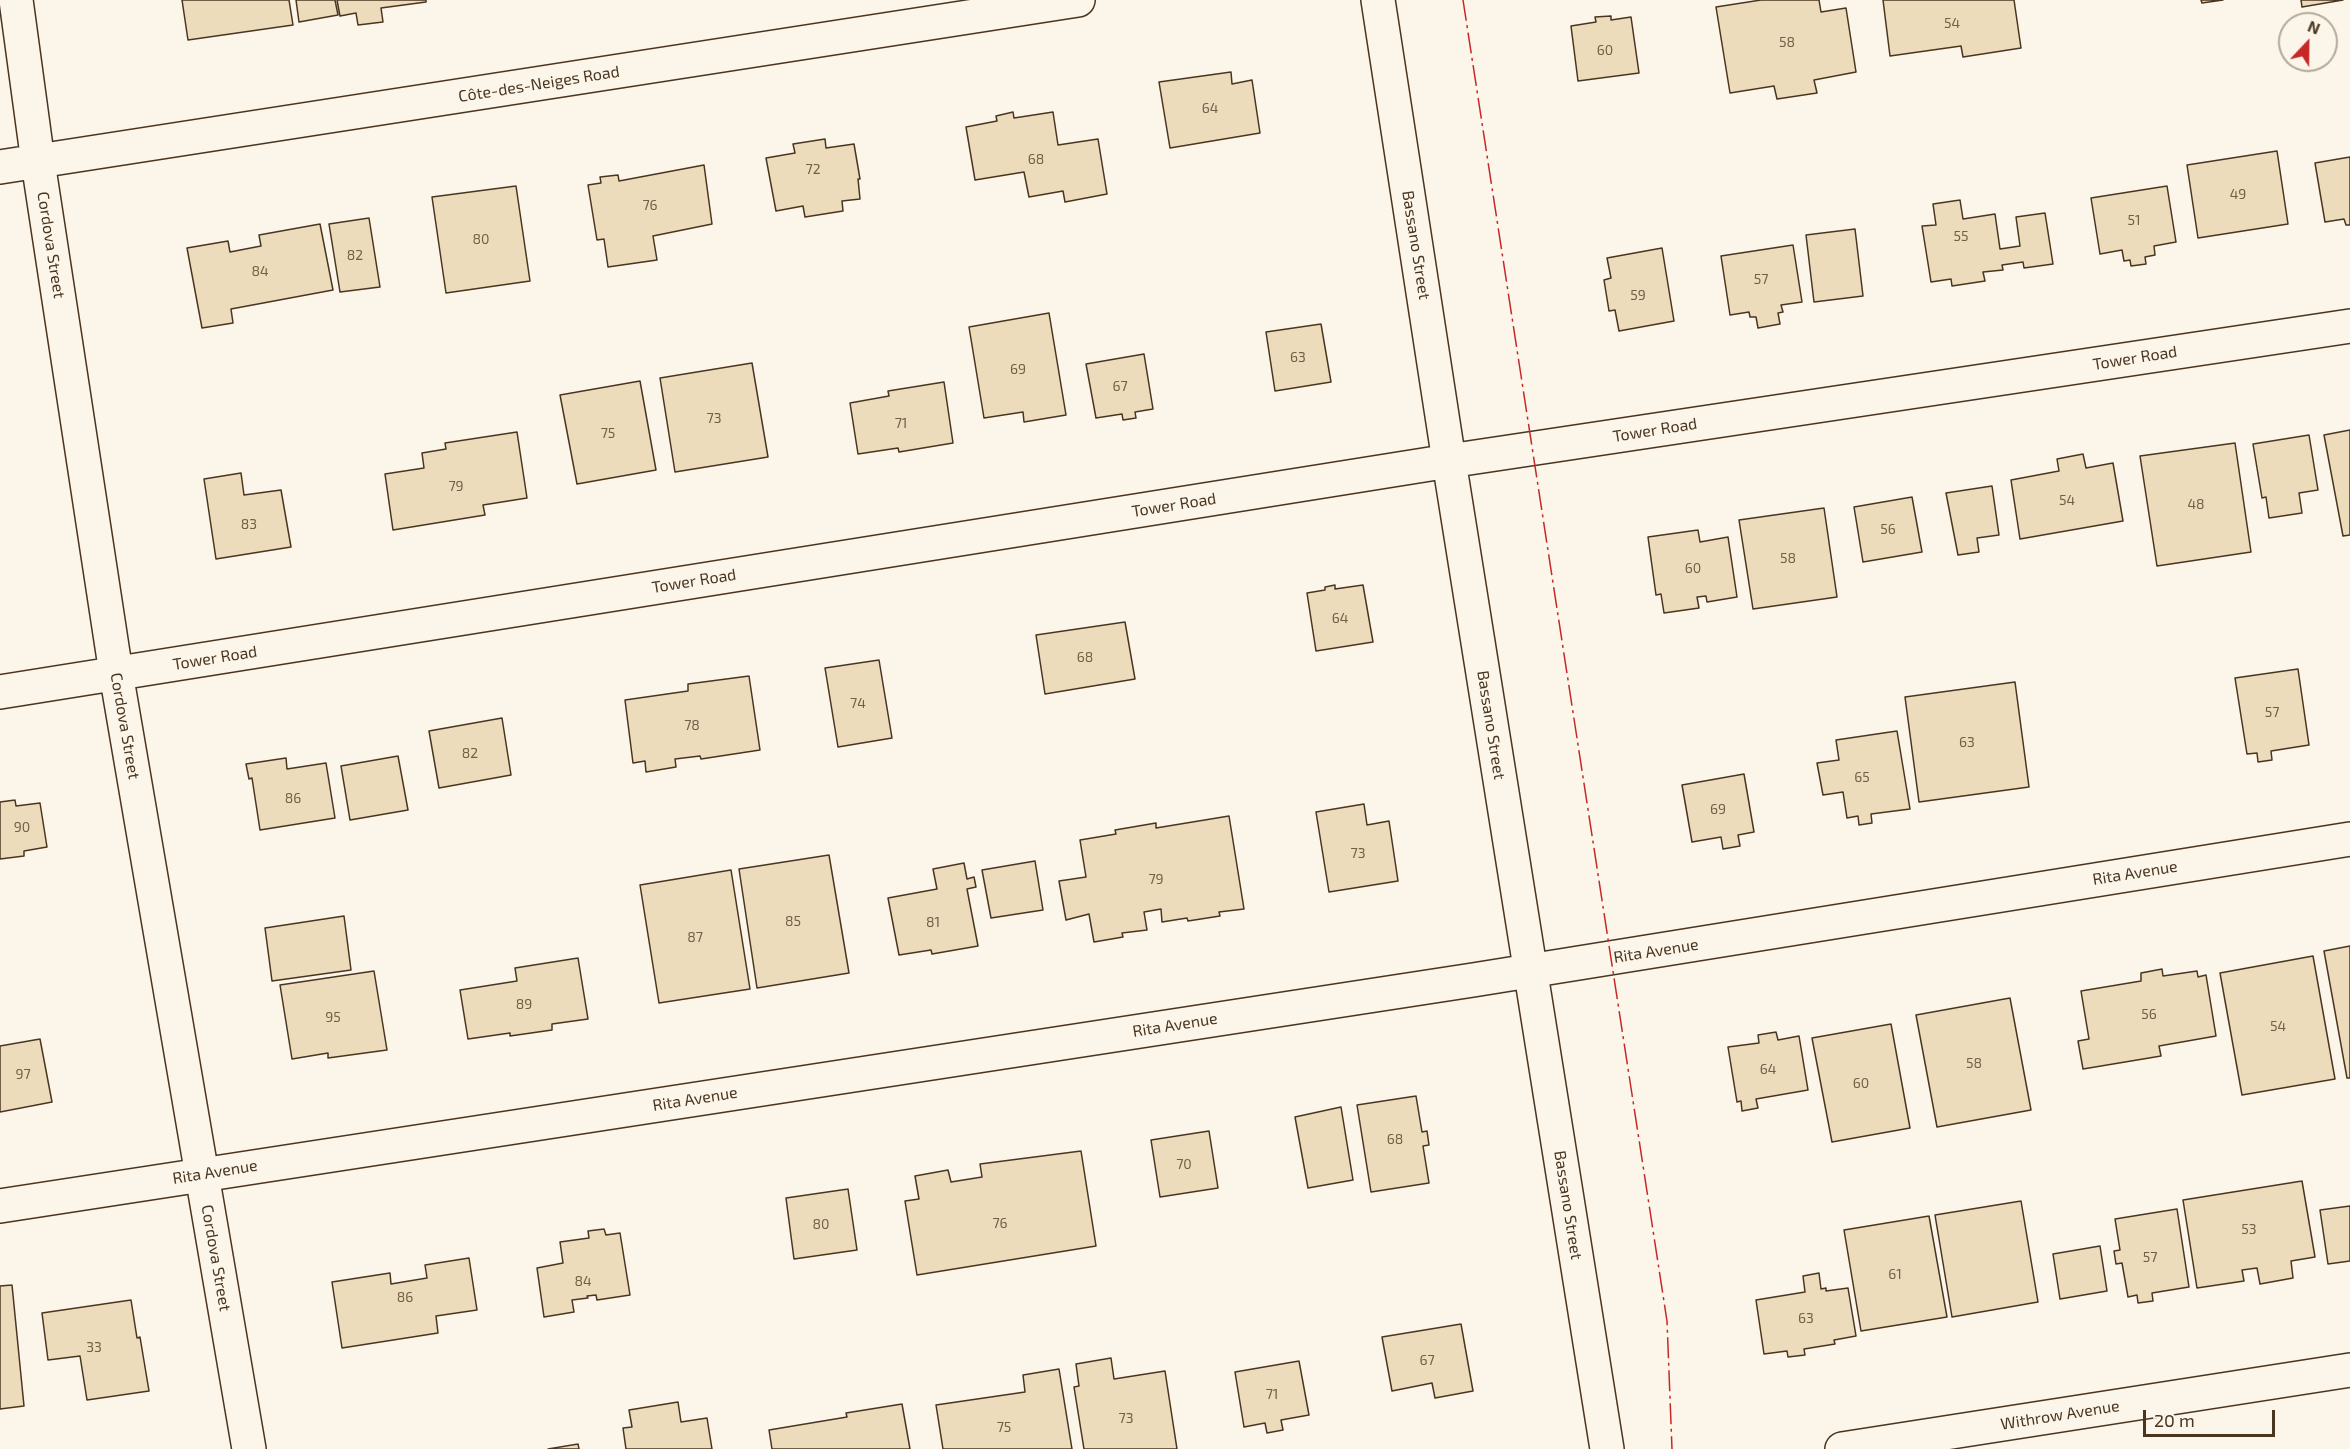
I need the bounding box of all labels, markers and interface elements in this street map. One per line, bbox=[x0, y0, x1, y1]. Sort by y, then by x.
north arrow bbox=[2278, 12, 2338, 72]
house number: 54 bbox=[1944, 15, 1960, 31]
text: N bbox=[2305, 16, 2323, 38]
house number: 58 bbox=[1779, 34, 1795, 50]
house number: 60 bbox=[1597, 42, 1613, 58]
street label: Côte-des-Neiges Road bbox=[457, 62, 621, 106]
house number: 64 bbox=[1202, 100, 1218, 116]
house number: 68 bbox=[1028, 151, 1044, 167]
house number: 72 bbox=[805, 161, 821, 177]
house number: 49 bbox=[2230, 186, 2246, 202]
street label: Bassano Street bbox=[1398, 189, 1434, 301]
street label: Cordova Street bbox=[33, 190, 69, 300]
house number: 76 bbox=[642, 197, 658, 213]
house number: 51 bbox=[2127, 212, 2141, 228]
house number: 55 bbox=[1953, 228, 1969, 244]
house number: 80 bbox=[473, 231, 489, 247]
house number: 82 bbox=[347, 247, 363, 263]
house number: 84 bbox=[251, 263, 269, 279]
house number: 57 bbox=[1754, 271, 1768, 287]
house number: 59 bbox=[1630, 287, 1646, 303]
street label: Tower Road bbox=[2091, 342, 2179, 374]
house number: 63 bbox=[1290, 349, 1306, 365]
house number: 69 bbox=[1010, 361, 1026, 377]
house number: 67 bbox=[1112, 378, 1128, 394]
house number: 73 bbox=[707, 410, 721, 426]
street label: Tower Road bbox=[1611, 414, 1699, 446]
house number: 71 bbox=[895, 415, 907, 431]
house number: 75 bbox=[601, 425, 615, 441]
house number: 79 bbox=[448, 478, 464, 494]
street label: Tower Road bbox=[1130, 489, 1218, 521]
house number: 54 bbox=[2059, 492, 2075, 508]
house number: 48 bbox=[2187, 496, 2205, 512]
house number: 83 bbox=[241, 516, 257, 532]
house number: 56 bbox=[1880, 521, 1896, 537]
house number: 58 bbox=[1780, 550, 1796, 566]
house number: 60 bbox=[1685, 560, 1701, 576]
street label: Tower Road bbox=[650, 565, 738, 597]
house number: 64 bbox=[1332, 610, 1348, 626]
street label: Tower Road bbox=[171, 642, 259, 674]
house number: 68 bbox=[1077, 649, 1093, 665]
street label: Bassano Street bbox=[1473, 669, 1509, 781]
street label: Cordova Street bbox=[106, 671, 144, 781]
house number: 74 bbox=[850, 695, 866, 711]
house number: 57 bbox=[2265, 704, 2279, 720]
house number: 78 bbox=[684, 717, 700, 733]
house number: 63 bbox=[1959, 734, 1975, 750]
house number: 82 bbox=[462, 745, 478, 761]
house number: 65 bbox=[1854, 769, 1870, 785]
house number: 86 bbox=[285, 790, 301, 806]
house number: 69 bbox=[1710, 801, 1726, 817]
house number: 90 bbox=[14, 819, 30, 835]
house number: 73 bbox=[1351, 845, 1365, 861]
street label: Rita Avenue bbox=[2091, 857, 2179, 889]
house number: 79 bbox=[1148, 871, 1164, 887]
house number: 85 bbox=[785, 913, 801, 929]
house number: 81 bbox=[926, 914, 940, 930]
house number: 87 bbox=[687, 929, 703, 945]
street label: Rita Avenue bbox=[1612, 935, 1700, 967]
house number: 89 bbox=[516, 996, 532, 1012]
house number: 56 bbox=[2141, 1006, 2157, 1022]
house number: 95 bbox=[325, 1009, 341, 1025]
street label: Rita Avenue bbox=[1131, 1009, 1219, 1041]
house number: 54 bbox=[2270, 1018, 2286, 1034]
house number: 58 bbox=[1966, 1055, 1982, 1071]
house number: 64 bbox=[1760, 1061, 1776, 1077]
house number: 97 bbox=[15, 1066, 31, 1082]
house number: 60 bbox=[1853, 1075, 1869, 1091]
street label: Rita Avenue bbox=[651, 1083, 739, 1115]
house number: 68 bbox=[1387, 1131, 1403, 1147]
street label: Bassano Street bbox=[1550, 1149, 1586, 1261]
street label: Rita Avenue bbox=[171, 1156, 259, 1188]
house number: 70 bbox=[1176, 1156, 1192, 1172]
street label: Cordova Street bbox=[197, 1203, 235, 1313]
house number: 76 bbox=[992, 1215, 1008, 1231]
house number: 80 bbox=[813, 1216, 829, 1232]
house number: 53 bbox=[2241, 1221, 2257, 1237]
house number: 57 bbox=[2143, 1249, 2157, 1265]
house number: 61 bbox=[1888, 1266, 1902, 1282]
house number: 84 bbox=[574, 1273, 592, 1289]
house number: 86 bbox=[397, 1289, 413, 1305]
house number: 63 bbox=[1798, 1310, 1814, 1326]
house number: 33 bbox=[86, 1339, 102, 1355]
house number: 67 bbox=[1419, 1352, 1435, 1368]
house number: 71 bbox=[1266, 1386, 1278, 1402]
street label: Withrow Avenue bbox=[1999, 1396, 2121, 1434]
scale bar bbox=[2146, 1398, 2278, 1436]
text: 20 m bbox=[2154, 1409, 2195, 1431]
house number: 73 bbox=[1119, 1410, 1133, 1426]
house number: 75 bbox=[997, 1419, 1011, 1435]

